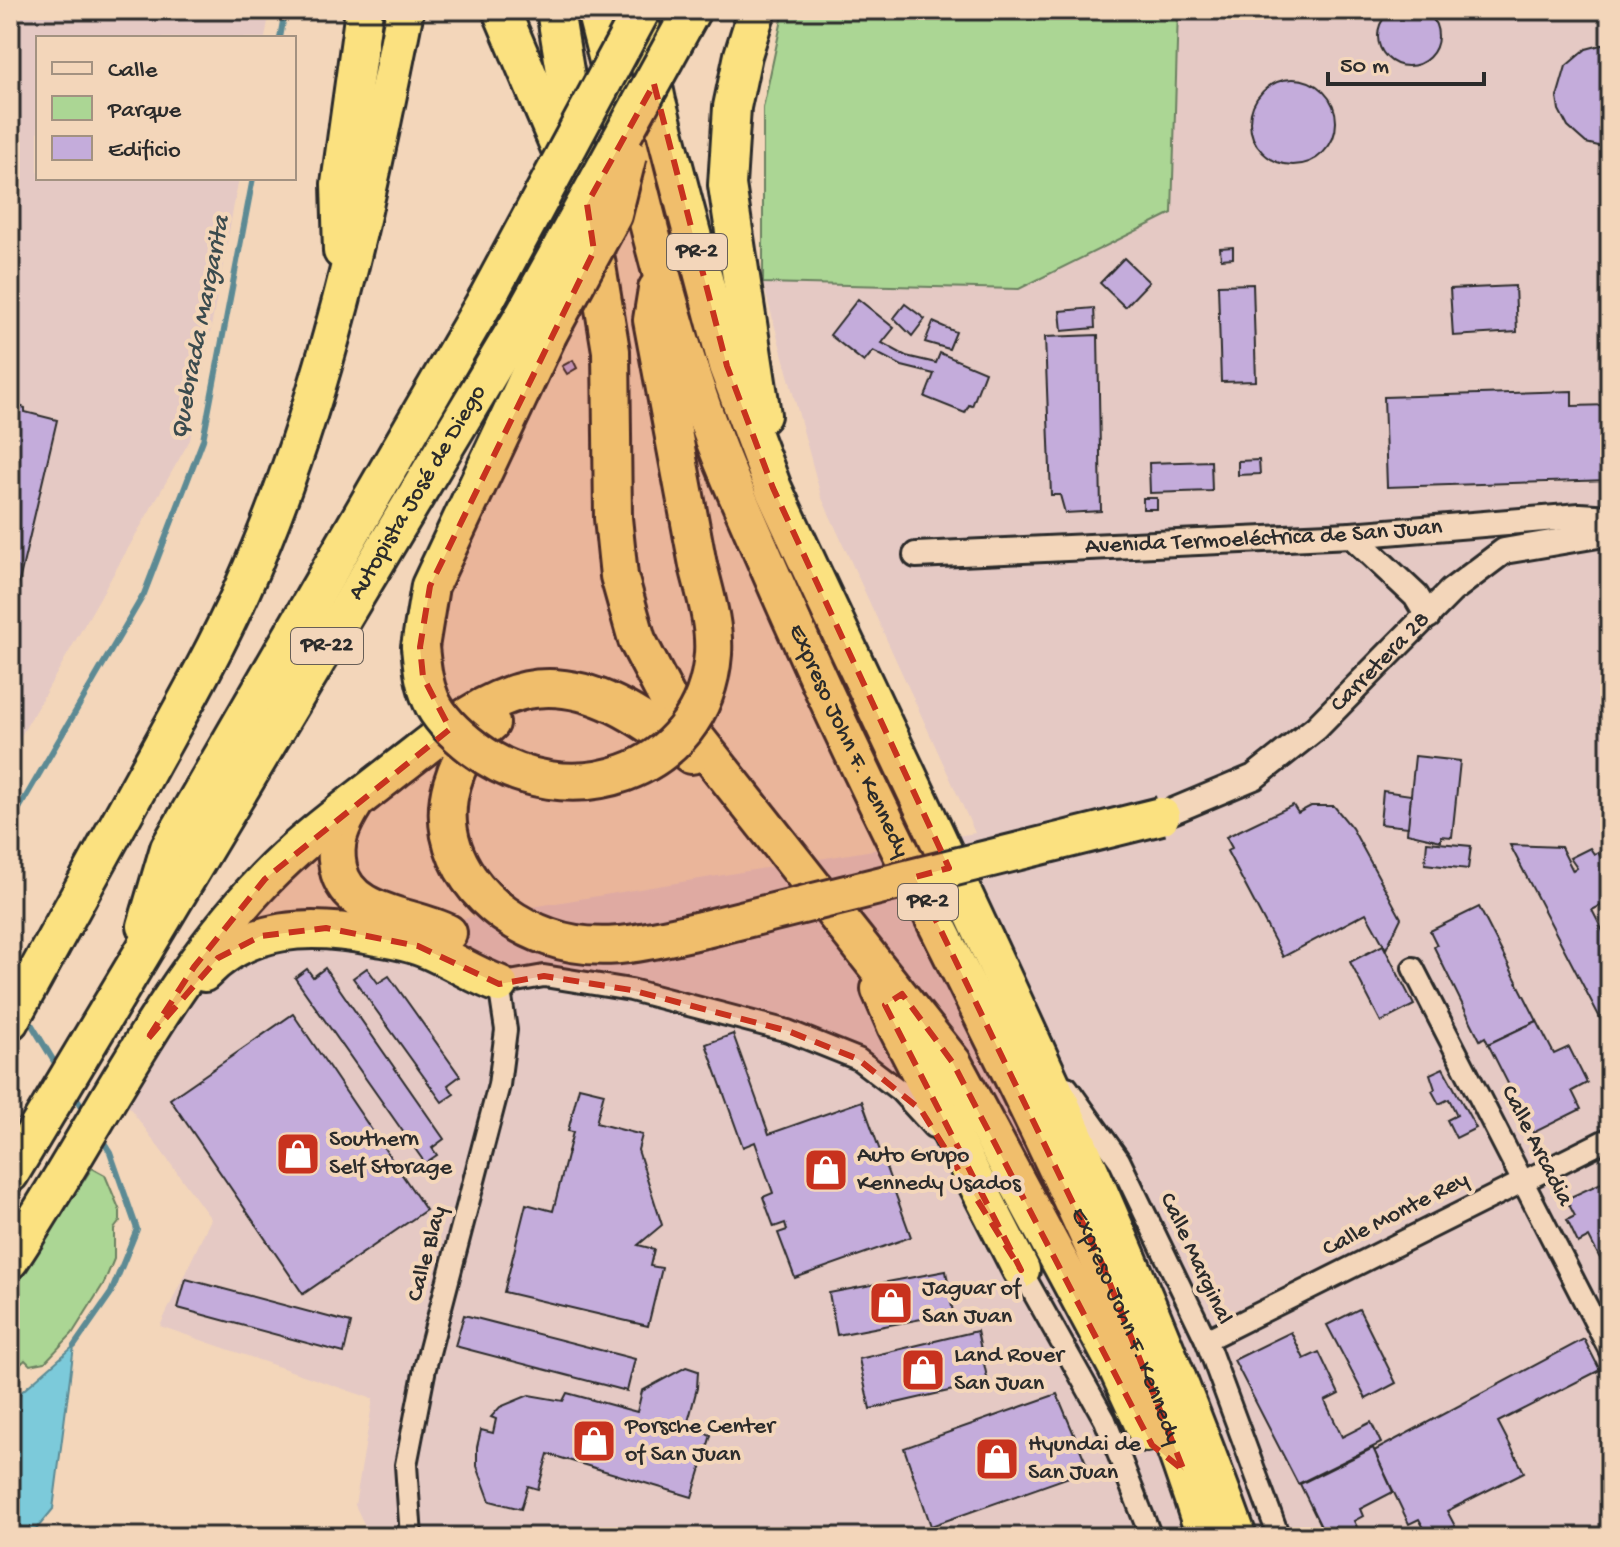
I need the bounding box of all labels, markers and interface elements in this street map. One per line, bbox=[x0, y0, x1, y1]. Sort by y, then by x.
legend bbox=[36, 36, 296, 180]
scale bar bbox=[1328, 36, 1484, 86]
text: 50 m bbox=[1340, 53, 1389, 82]
text: Calle bbox=[108, 57, 158, 86]
text: Parque bbox=[107, 97, 182, 126]
text: Edificio bbox=[108, 137, 181, 166]
water label: Quebrada Margarita bbox=[165, 212, 239, 442]
road number: PR-2 bbox=[667, 234, 727, 270]
street label: Autopista José de Diego bbox=[342, 380, 493, 606]
street label: Avenida Termoeléctrica de San Juan bbox=[1084, 513, 1444, 562]
street label: Carretera 28 bbox=[1325, 606, 1437, 719]
street label: Expreso John F. Kennedy bbox=[781, 620, 916, 863]
road number: PR-22 bbox=[291, 628, 363, 664]
road number: PR-2 bbox=[898, 884, 958, 920]
street label: Calle Arcadia bbox=[1493, 1081, 1579, 1212]
place label: Southern Self Storage bbox=[329, 1126, 453, 1183]
shop icon: Southern Self Storage bbox=[274, 1130, 322, 1178]
place label: Auto Grupo Kennedy Usados bbox=[857, 1142, 1022, 1199]
shop icon: Auto Grupo Kennedy Usados bbox=[802, 1146, 850, 1194]
street label: Calle Monte Rey bbox=[1318, 1166, 1474, 1264]
street label: Calle Marginal bbox=[1152, 1188, 1238, 1330]
street label: Calle Blay bbox=[401, 1203, 455, 1305]
street label: Expreso John F. Kennedy bbox=[1063, 1203, 1187, 1449]
place label: Jaguar of San Juan bbox=[922, 1275, 1022, 1332]
shop icon: Jaguar of San Juan bbox=[867, 1279, 915, 1327]
place label: Land Rover San Juan bbox=[954, 1342, 1066, 1399]
shop icon: Land Rover San Juan bbox=[899, 1346, 947, 1394]
place label: Porsche Center of San Juan bbox=[624, 1413, 777, 1470]
shop icon: Porsche Center of San Juan bbox=[570, 1417, 618, 1465]
place label: Hyundai de San Juan bbox=[1028, 1431, 1142, 1488]
shop icon: Hyundai de San Juan bbox=[973, 1435, 1021, 1483]

